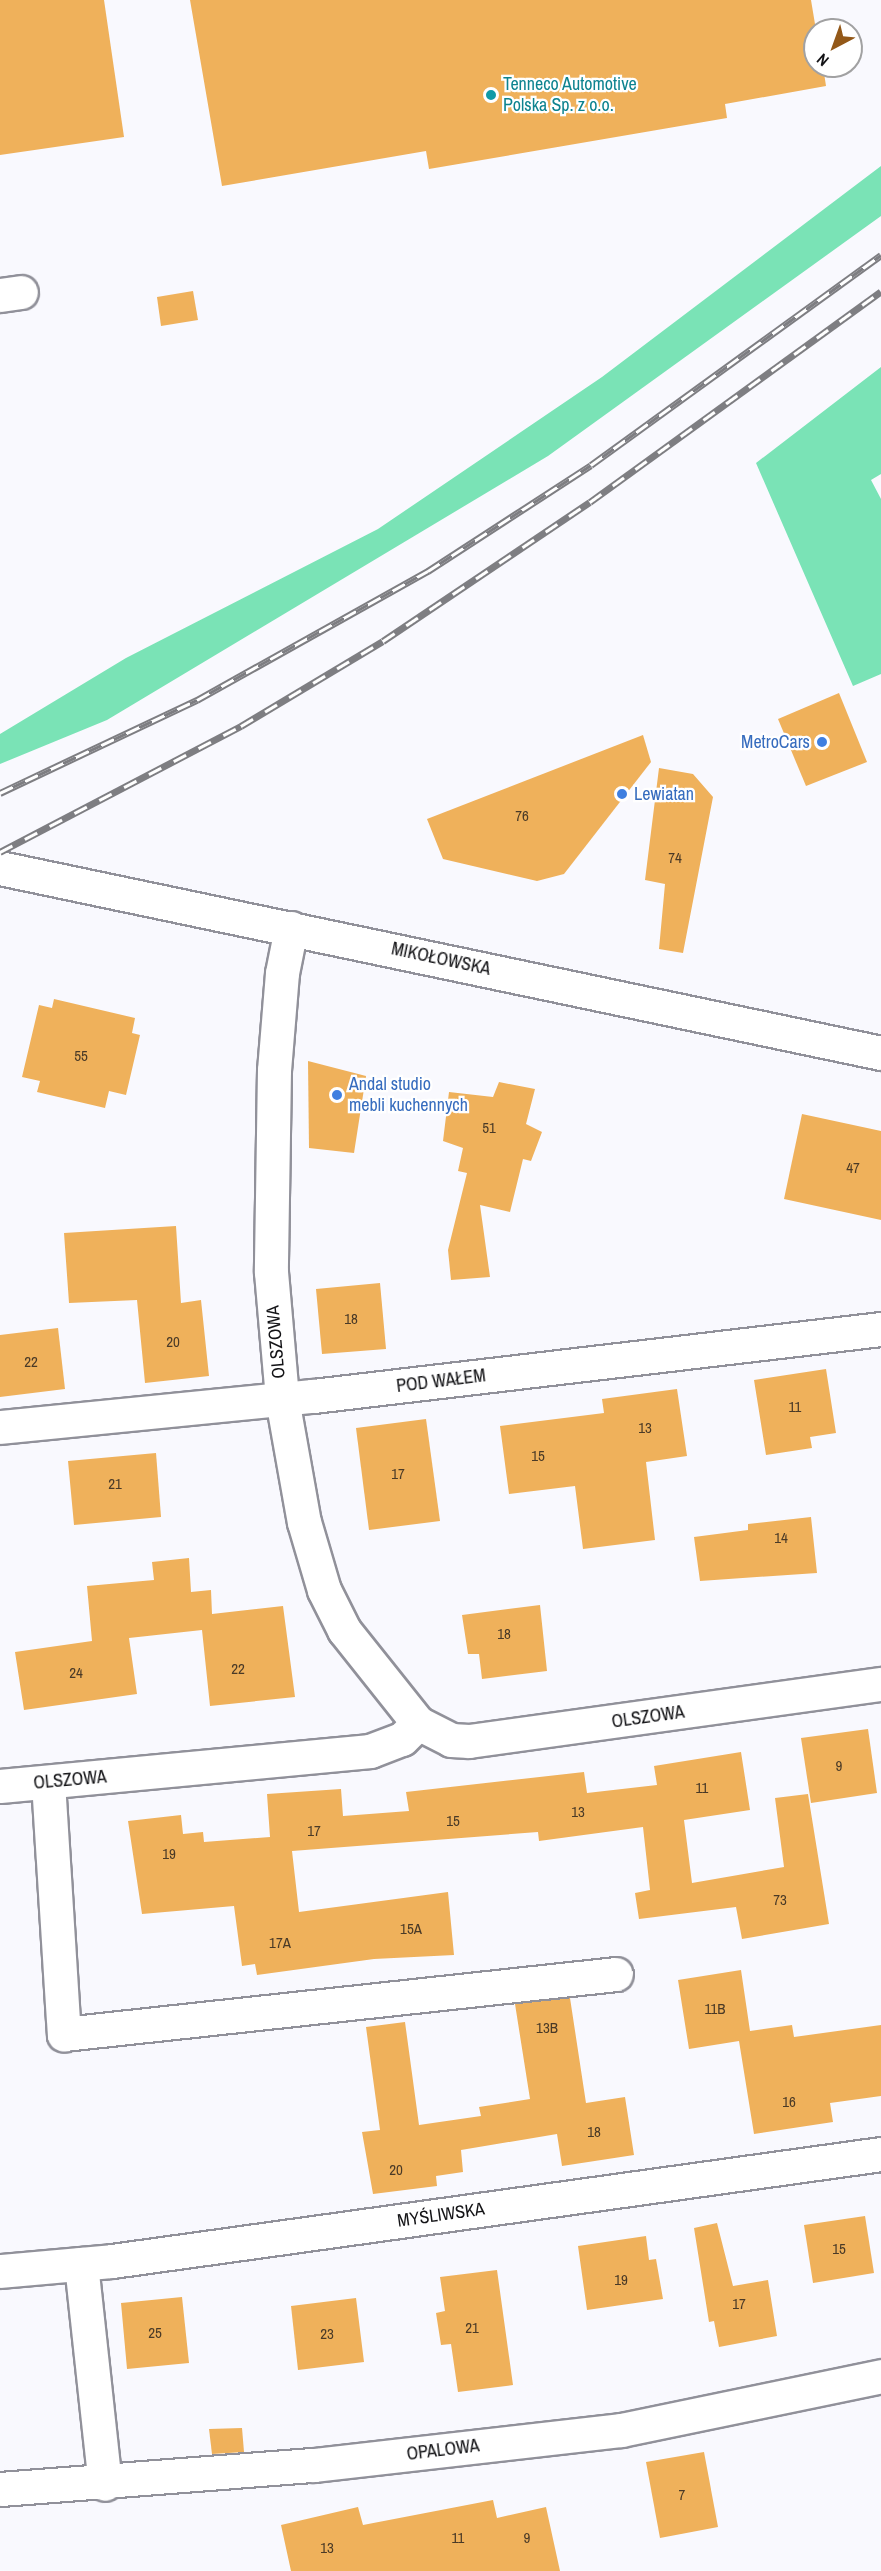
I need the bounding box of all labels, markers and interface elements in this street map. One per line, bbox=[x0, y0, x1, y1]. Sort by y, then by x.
north arrow bbox=[803, 18, 863, 78]
text: N bbox=[812, 49, 833, 71]
place label: Tenneco Automotive Polska Sp. z o.o. bbox=[503, 74, 638, 116]
marker: Tenneco Automotive Polska Sp. z o.o. bbox=[484, 88, 498, 102]
place label: MetroCars bbox=[741, 731, 810, 753]
marker: MetroCars bbox=[815, 735, 829, 749]
place label: Lewiatan bbox=[634, 783, 694, 805]
marker: Lewiatan bbox=[615, 787, 629, 801]
house number: 76 bbox=[515, 807, 529, 825]
house number: 74 bbox=[668, 849, 682, 867]
street label: MIKOŁOWSKA bbox=[389, 938, 493, 980]
house number: 55 bbox=[74, 1047, 88, 1065]
place label: Andal studio mebli kuchennych bbox=[349, 1074, 468, 1116]
marker: Andal studio mebli kuchennych bbox=[330, 1088, 344, 1102]
house number: 51 bbox=[482, 1119, 496, 1137]
house number: 47 bbox=[846, 1159, 860, 1177]
street label: OLSZOWA bbox=[262, 1305, 290, 1379]
house number: 18 bbox=[344, 1310, 358, 1328]
house number: 20 bbox=[166, 1333, 180, 1351]
house number: 22 bbox=[24, 1353, 38, 1371]
street label: POD WAŁEM bbox=[395, 1365, 487, 1397]
house number: 11 bbox=[789, 1398, 801, 1416]
house number: 13 bbox=[638, 1419, 652, 1437]
house number: 15 bbox=[531, 1447, 545, 1465]
house number: 17 bbox=[391, 1465, 405, 1483]
house number: 21 bbox=[108, 1475, 122, 1493]
house number: 14 bbox=[774, 1529, 788, 1547]
house number: 18 bbox=[497, 1625, 511, 1643]
house number: 22 bbox=[231, 1660, 245, 1678]
house number: 24 bbox=[69, 1664, 83, 1682]
street label: OLSZOWA bbox=[610, 1701, 686, 1733]
house number: 9 bbox=[836, 1757, 842, 1775]
street label: OLSZOWA bbox=[33, 1766, 107, 1794]
house number: 11 bbox=[696, 1779, 708, 1797]
house number: 13 bbox=[571, 1803, 585, 1821]
house number: 15 bbox=[446, 1812, 460, 1830]
house number: 17 bbox=[307, 1822, 321, 1840]
house number: 19 bbox=[162, 1845, 176, 1863]
house number: 73 bbox=[773, 1891, 787, 1909]
house number: 15A bbox=[400, 1920, 422, 1938]
house number: 17A bbox=[269, 1934, 291, 1952]
house number: 11B bbox=[705, 2000, 725, 2018]
house number: 13B bbox=[536, 2019, 558, 2037]
house number: 16 bbox=[782, 2093, 796, 2111]
house number: 18 bbox=[587, 2123, 601, 2141]
house number: 20 bbox=[389, 2161, 403, 2179]
street label: MYŚLIWSKA bbox=[396, 2198, 486, 2232]
house number: 15 bbox=[832, 2240, 846, 2258]
house number: 19 bbox=[614, 2271, 628, 2289]
house number: 17 bbox=[732, 2295, 746, 2313]
house number: 21 bbox=[465, 2319, 479, 2337]
house number: 25 bbox=[148, 2324, 162, 2342]
house number: 23 bbox=[320, 2325, 334, 2343]
street label: OPALOWA bbox=[405, 2435, 481, 2465]
house number: 7 bbox=[679, 2486, 685, 2504]
house number: 11 bbox=[452, 2529, 464, 2547]
house number: 9 bbox=[524, 2529, 530, 2547]
house number: 13 bbox=[320, 2539, 334, 2557]

